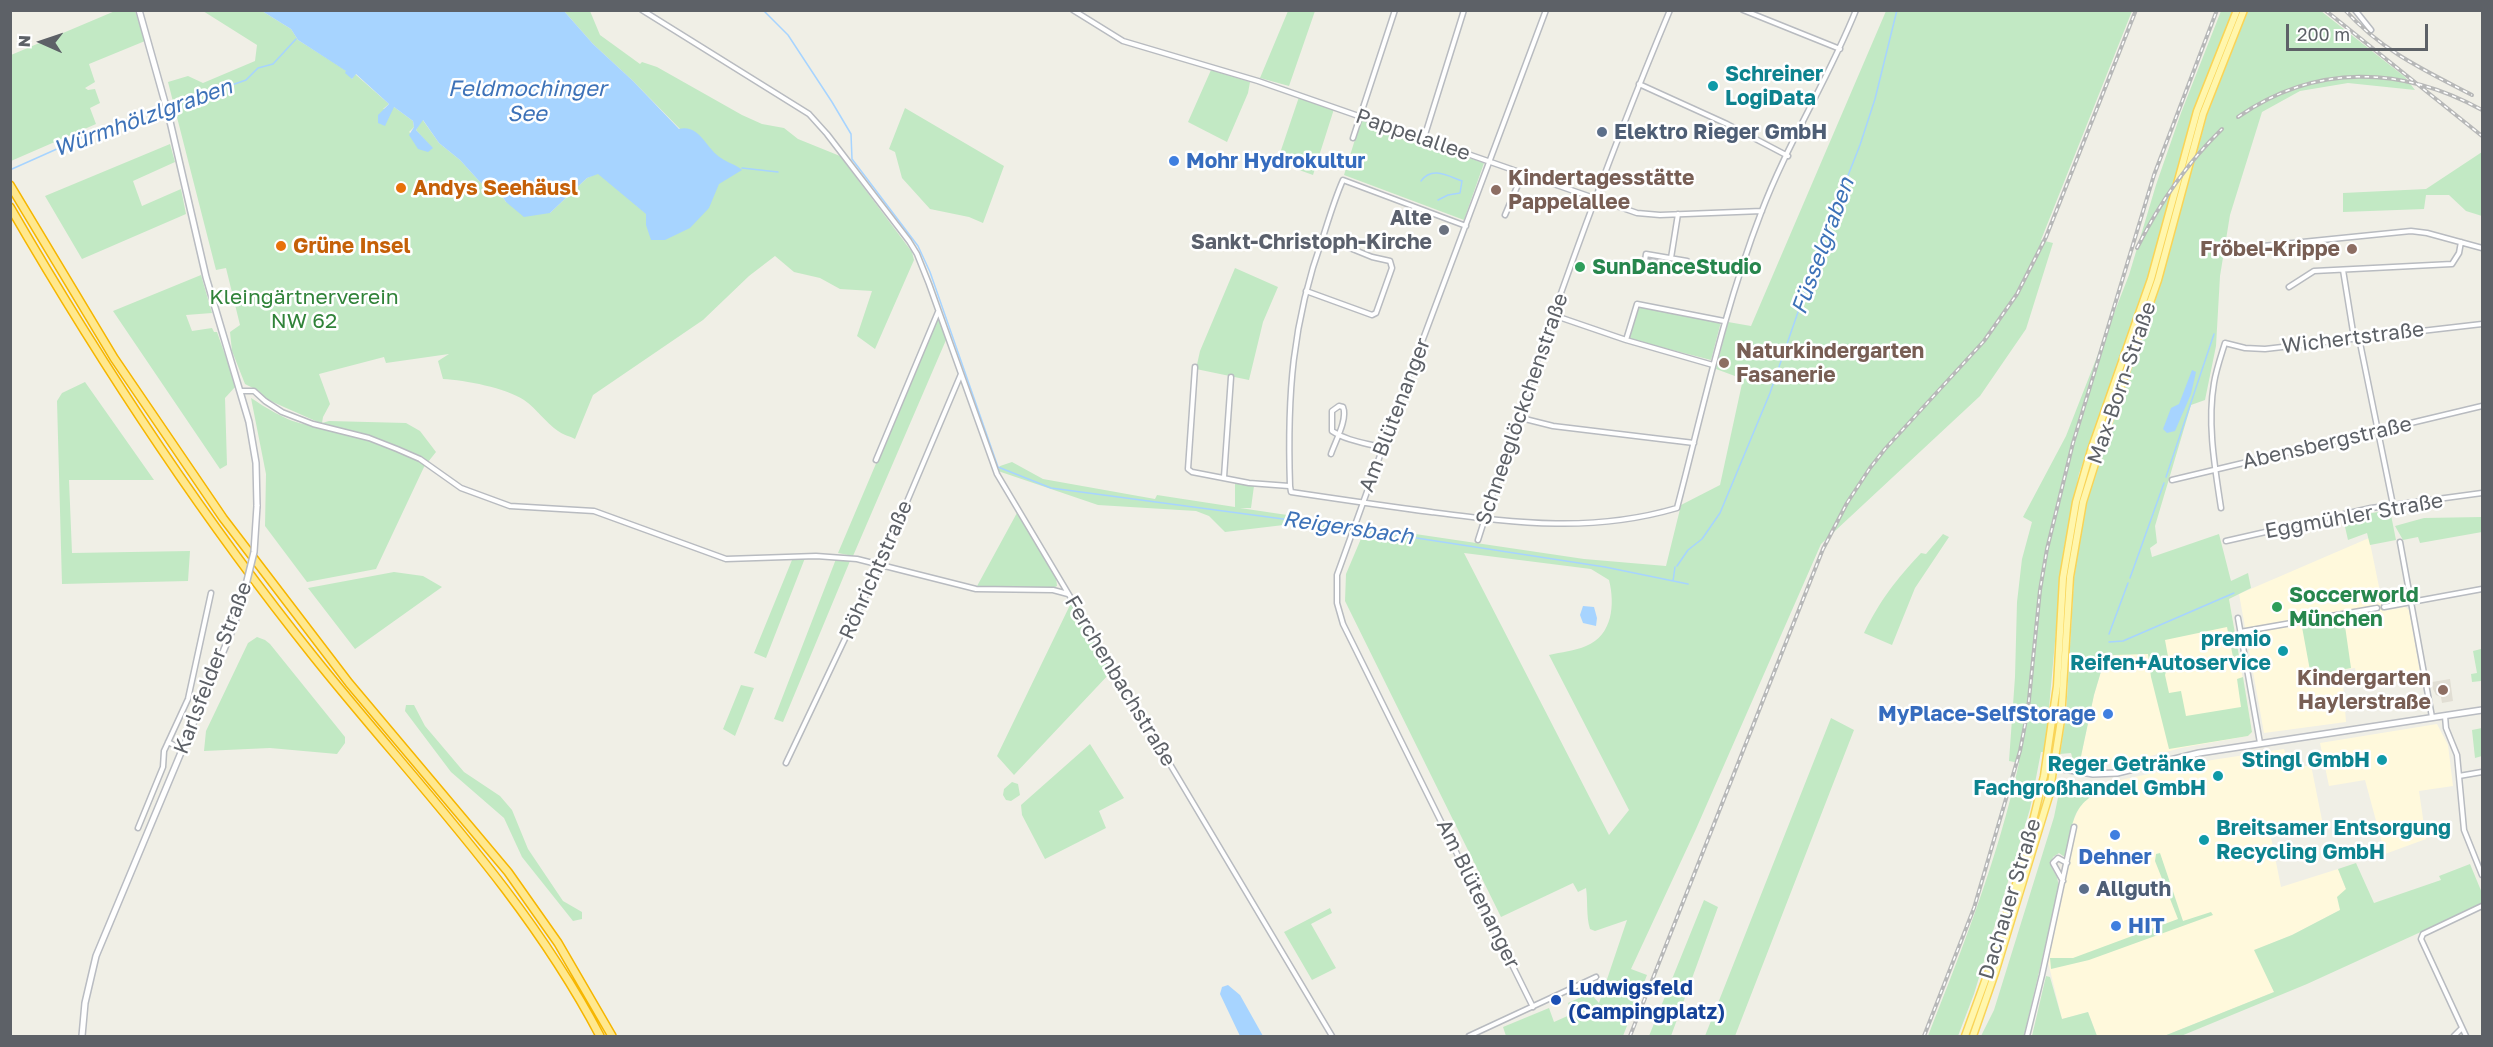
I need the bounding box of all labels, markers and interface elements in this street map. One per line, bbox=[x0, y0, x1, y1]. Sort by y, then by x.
north arrow bbox=[12, 12, 72, 72]
scale bar bbox=[2289, 12, 2432, 50]
text: 200 m bbox=[2297, 23, 2350, 45]
text: N bbox=[14, 34, 34, 48]
place label: Schreiner LogiData bbox=[1725, 61, 1823, 111]
water label: Würmhölzlgraben bbox=[50, 73, 236, 163]
water label: Feldmochinger See bbox=[448, 76, 606, 128]
marker: Schreiner LogiData bbox=[1706, 79, 1720, 93]
street label: Pappelallee bbox=[1352, 104, 1474, 166]
place label: Elektro Rieger GmbH bbox=[1614, 119, 1827, 145]
marker: Elektro Rieger GmbH bbox=[1595, 125, 1609, 139]
place label: Mohr Hydrokultur bbox=[1186, 148, 1365, 174]
marker: Mohr Hydrokultur bbox=[1167, 154, 1181, 168]
place label: Kindertagesstätte Pappelallee bbox=[1508, 165, 1694, 215]
water label: Füsselgraben bbox=[1786, 174, 1860, 318]
place label: Andys Seehäusl bbox=[413, 175, 578, 201]
marker: Andys Seehäusl bbox=[394, 181, 408, 195]
marker: Kindertagesstätte Pappelallee bbox=[1489, 183, 1503, 197]
place label: Alte Sankt-Christoph-Kirche bbox=[1191, 205, 1432, 255]
marker: Alte Sankt-Christoph-Kirche bbox=[1437, 223, 1451, 237]
place label: Grüne Insel bbox=[293, 233, 410, 259]
place label: Fröbel-Krippe bbox=[2200, 236, 2340, 262]
marker: Grüne Insel bbox=[274, 239, 288, 253]
marker: Fröbel-Krippe bbox=[2345, 242, 2359, 256]
place label: SunDanceStudio bbox=[1592, 254, 1762, 280]
marker: SunDanceStudio bbox=[1573, 260, 1587, 274]
park label: Kleingärtnerverein NW 62 bbox=[209, 284, 399, 334]
street label: Schneeglöckchenstraße bbox=[1471, 290, 1573, 528]
street label: Max-Born-Straße bbox=[2082, 299, 2162, 467]
street label: Wichertstraße bbox=[2280, 317, 2426, 359]
street label: Am Blütenanger bbox=[1354, 334, 1436, 496]
place label: Naturkindergarten Fasanerie bbox=[1736, 338, 1924, 388]
marker: Naturkindergarten Fasanerie bbox=[1717, 356, 1731, 370]
street label: Abensbergstraße bbox=[2240, 411, 2414, 475]
street label: Eggmühler Straße bbox=[2263, 488, 2445, 544]
street label: Röhrichtstraße bbox=[834, 497, 918, 643]
water label: Reigersbach bbox=[1281, 506, 1415, 550]
street label: Karlsfelder Straße bbox=[169, 578, 257, 758]
place label: Soccerworld München bbox=[2289, 582, 2419, 632]
street label: Ferchenbachstraße bbox=[1059, 591, 1181, 771]
marker: Soccerworld München bbox=[2270, 600, 2284, 614]
place label: premio Reifen+Autoservice bbox=[2070, 626, 2271, 676]
marker: premio Reifen+Autoservice bbox=[2276, 644, 2290, 658]
place label: Kindergarten Haylerstraße bbox=[2297, 665, 2431, 715]
marker: Kindergarten Haylerstraße bbox=[2436, 683, 2450, 697]
place label: MyPlace-SelfStorage bbox=[1878, 701, 2096, 727]
marker: MyPlace-SelfStorage bbox=[2101, 707, 2115, 721]
place label: Stingl GmbH bbox=[2241, 747, 2370, 773]
place label: Reger Getränke Fachgroßhandel GmbH bbox=[1973, 751, 2206, 801]
marker: Stingl GmbH bbox=[2375, 753, 2389, 767]
marker: Reger Getränke Fachgroßhandel GmbH bbox=[2211, 769, 2225, 783]
street label: Am Blütenanger bbox=[1431, 815, 1525, 973]
place label: Breitsamer Entsorgung Recycling GmbH bbox=[2216, 815, 2451, 865]
street label: Dachauer Straße bbox=[1974, 816, 2046, 982]
marker: Dehner bbox=[2108, 828, 2122, 842]
marker: Breitsamer Entsorgung Recycling GmbH bbox=[2197, 833, 2211, 847]
place label: Dehner bbox=[2078, 844, 2152, 870]
place label: Allguth bbox=[2096, 876, 2171, 902]
marker: Allguth bbox=[2077, 882, 2091, 896]
place label: HIT bbox=[2128, 913, 2165, 939]
marker: HIT bbox=[2109, 919, 2123, 933]
place label: Ludwigsfeld (Campingplatz) bbox=[1568, 975, 1725, 1025]
marker: Ludwigsfeld (Campingplatz) bbox=[1549, 993, 1563, 1007]

